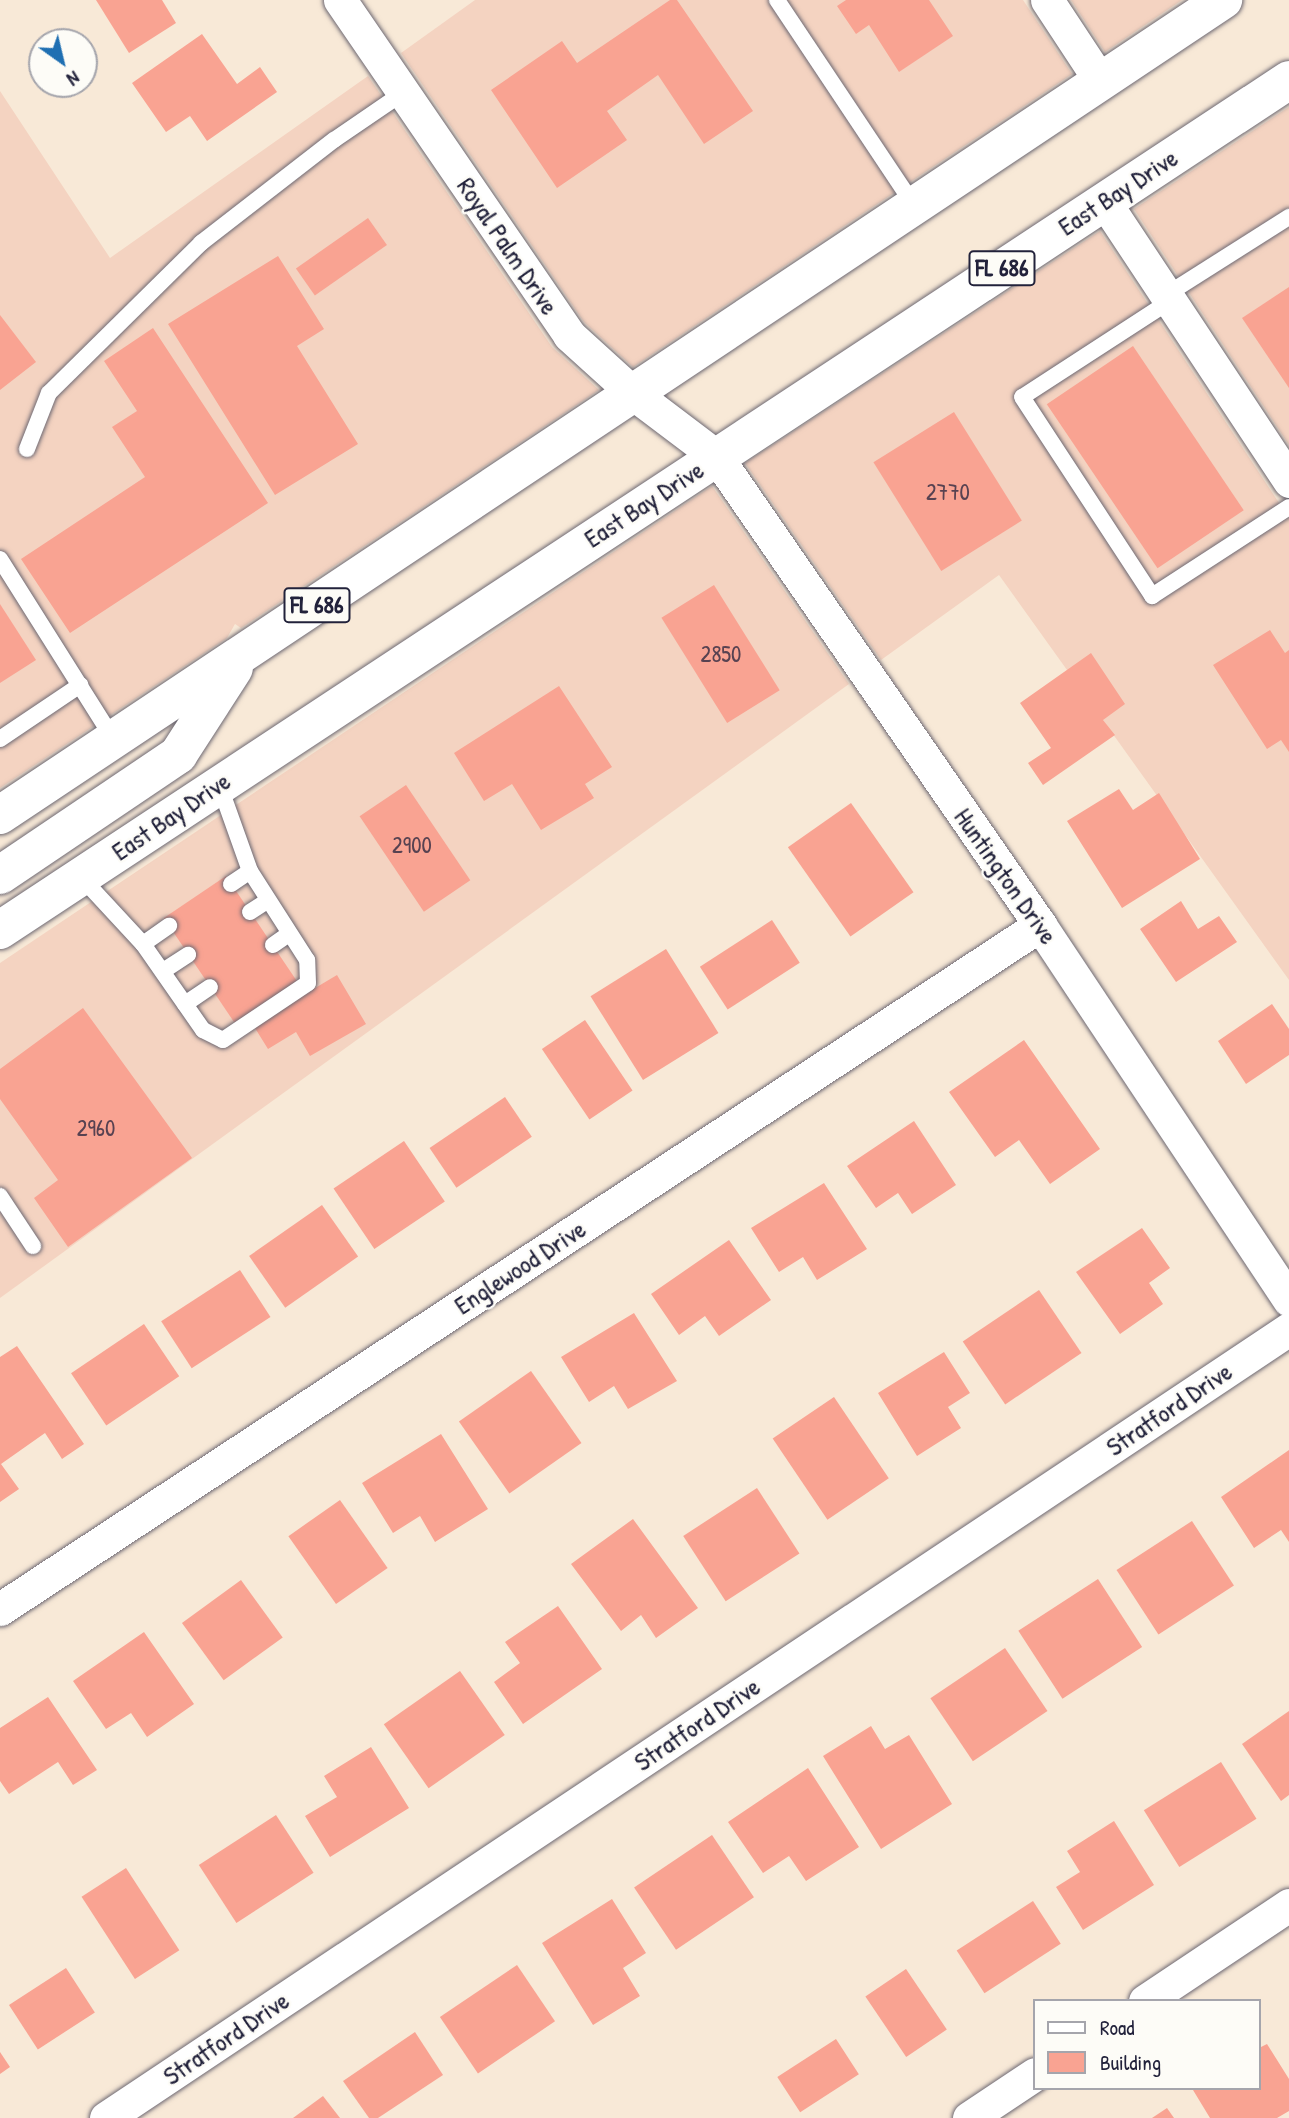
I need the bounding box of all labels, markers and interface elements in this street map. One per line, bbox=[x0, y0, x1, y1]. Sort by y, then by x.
north arrow bbox=[28, 28, 98, 98]
text: N bbox=[62, 65, 85, 92]
street label: East Bay Drive bbox=[1053, 142, 1183, 242]
street label: Royal Palm Drive bbox=[451, 172, 565, 320]
road number: FL 686 bbox=[967, 247, 1037, 288]
street label: East Bay Drive bbox=[579, 454, 709, 554]
house number: 2770 bbox=[926, 478, 970, 506]
road number: FL 686 bbox=[282, 584, 352, 626]
house number: 2850 bbox=[701, 640, 741, 668]
street label: East Bay Drive bbox=[106, 765, 236, 867]
street label: Huntington Drive bbox=[948, 802, 1064, 950]
house number: 2900 bbox=[392, 831, 432, 859]
house number: 2960 bbox=[77, 1114, 115, 1142]
street label: Englewood Drive bbox=[449, 1213, 591, 1321]
street label: Stratford Drive bbox=[1100, 1356, 1238, 1462]
street label: Stratford Drive bbox=[628, 1671, 766, 1777]
street label: Stratford Drive bbox=[157, 1985, 295, 2091]
legend bbox=[1034, 1999, 1261, 2090]
text: Road bbox=[1100, 2013, 1134, 2042]
text: Building bbox=[1100, 2048, 1161, 2077]

